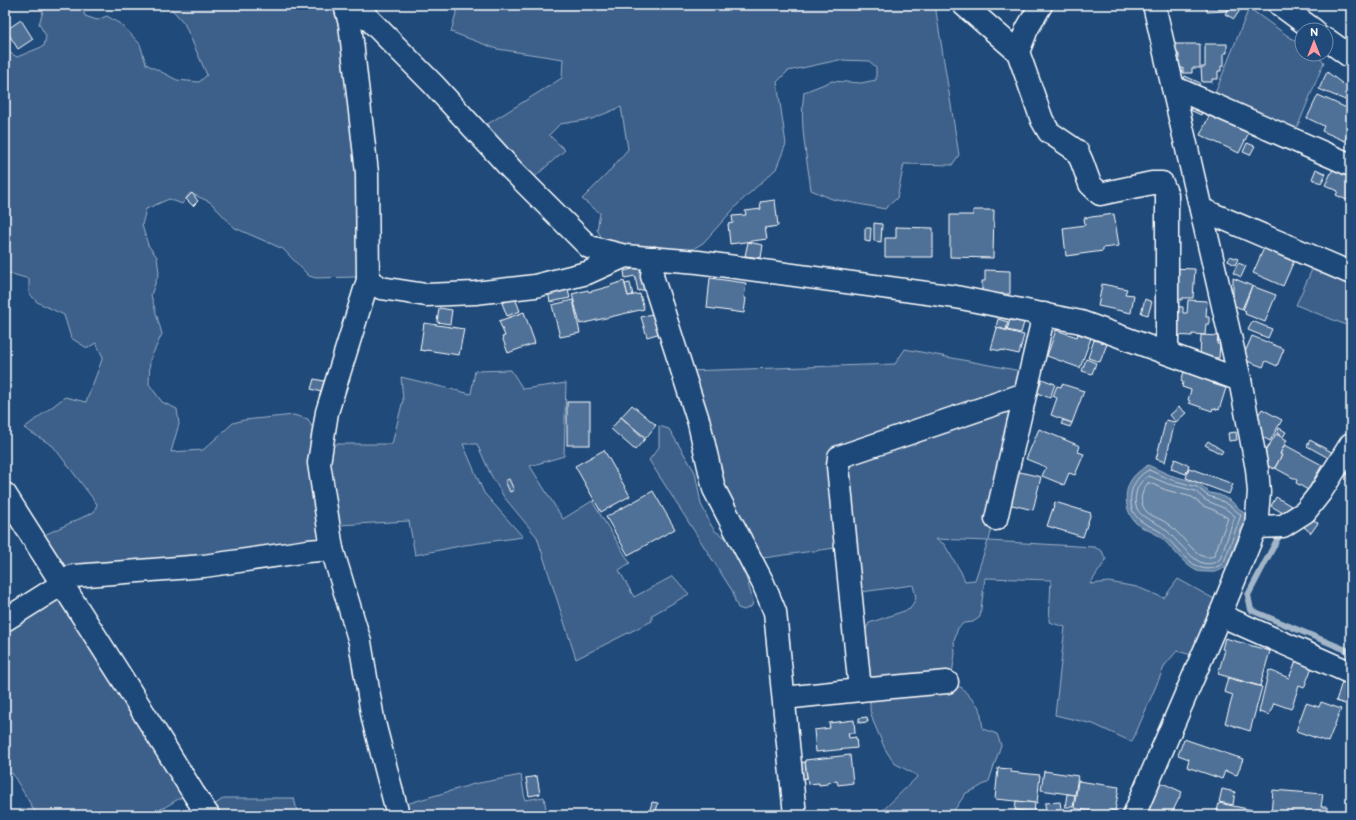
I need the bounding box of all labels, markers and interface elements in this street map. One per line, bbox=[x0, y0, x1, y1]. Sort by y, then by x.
north arrow bbox=[1294, 22, 1334, 62]
text: N bbox=[1310, 26, 1318, 39]

